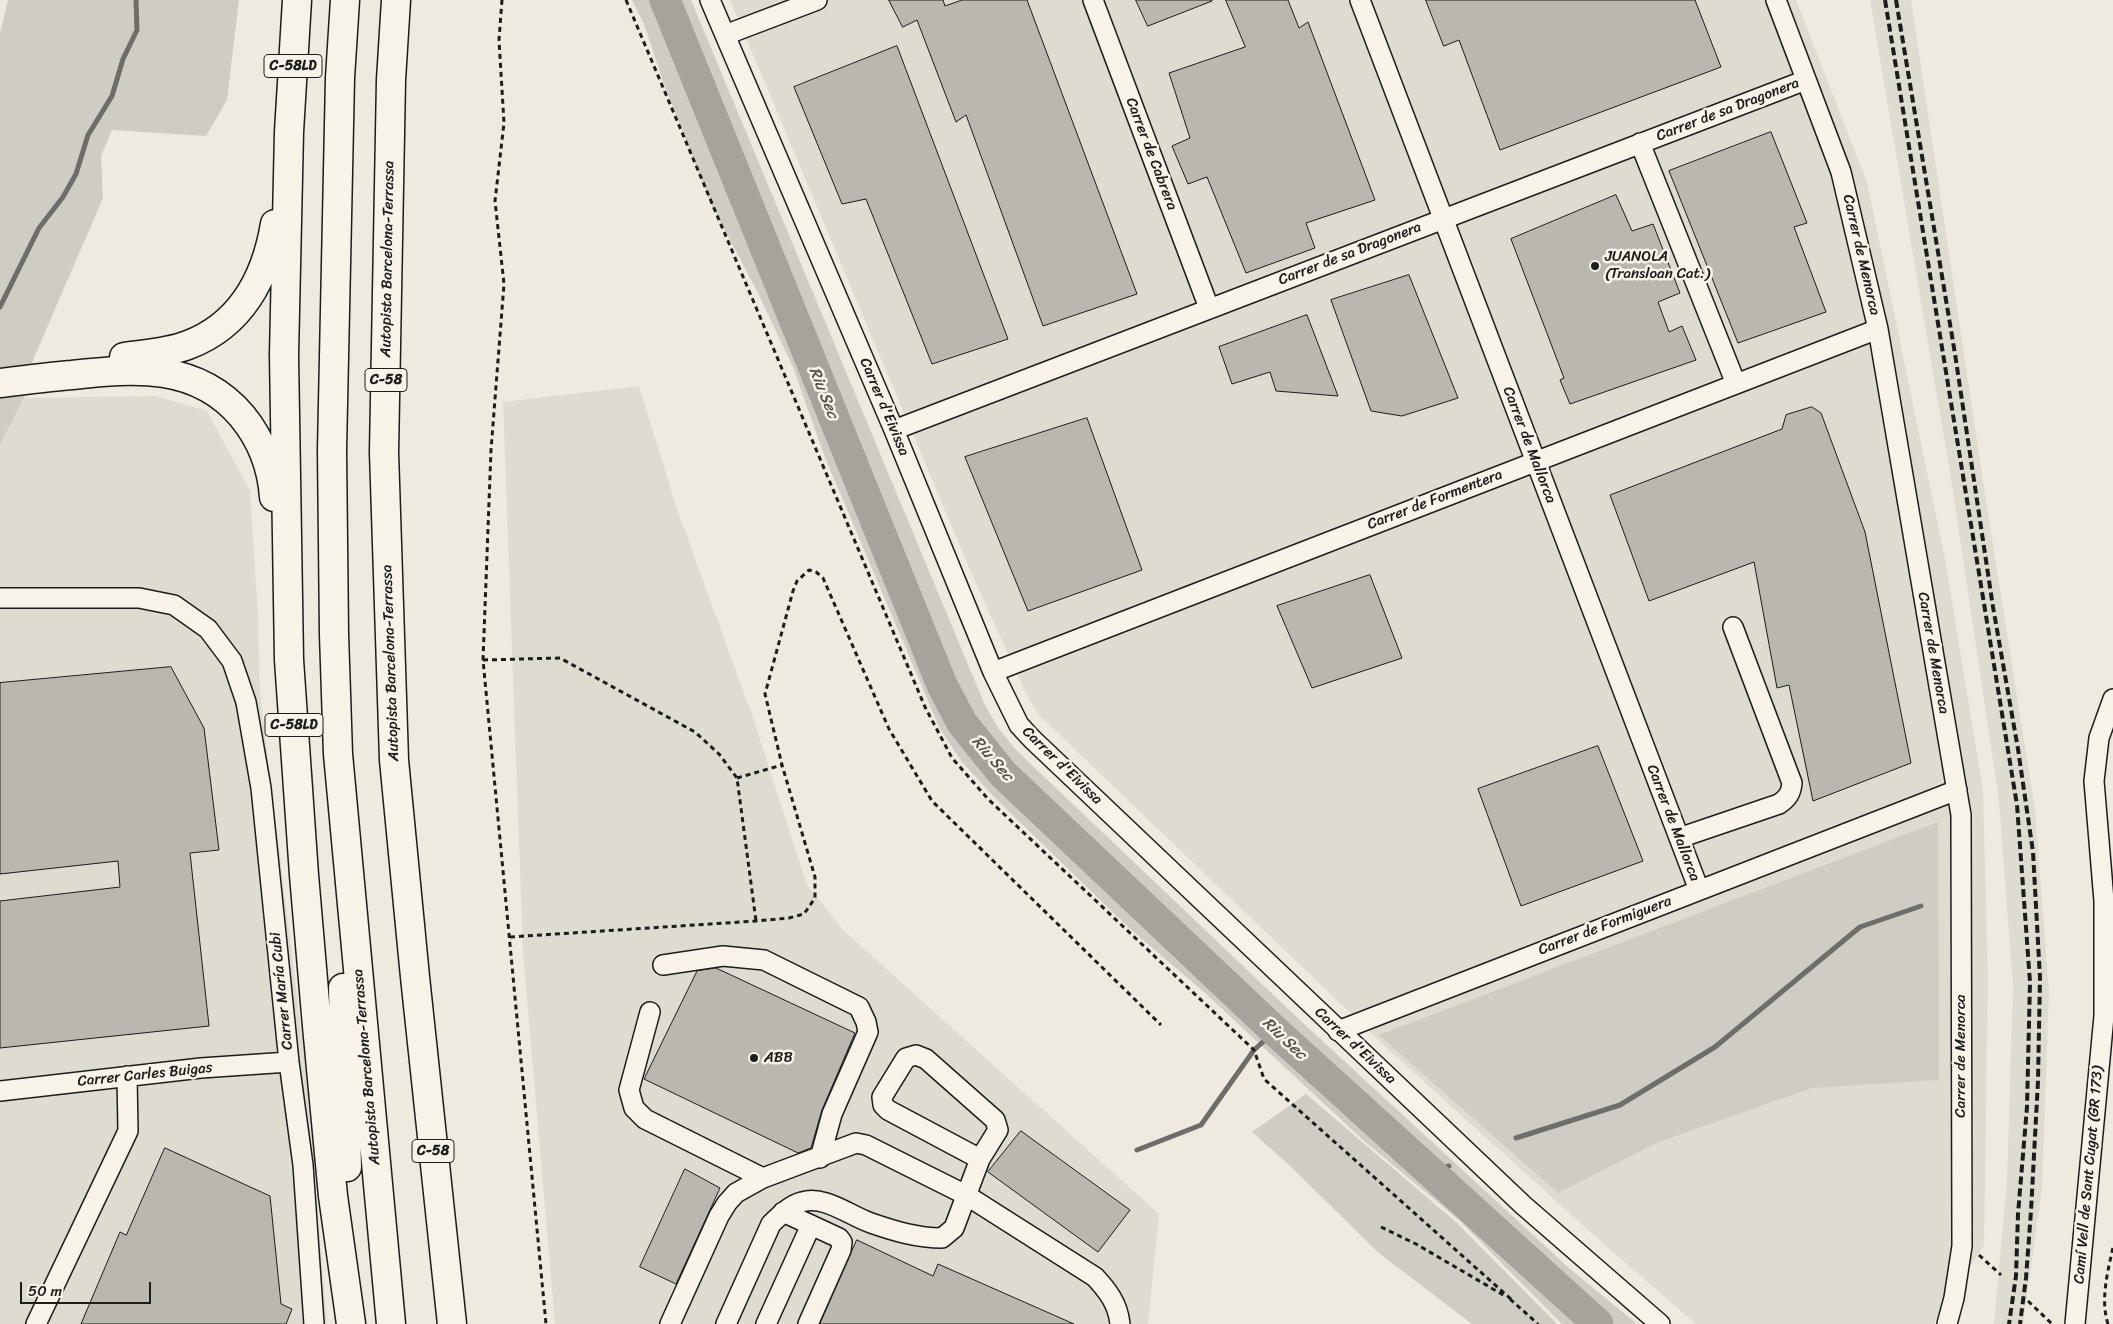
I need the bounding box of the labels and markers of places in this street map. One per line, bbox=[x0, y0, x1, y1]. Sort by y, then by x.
place label: JUANOLA (Transloan Cat.) bbox=[1605, 248, 1710, 283]
marker: JUANOLA (Transloan Cat.) bbox=[1589, 260, 1601, 272]
place label: ABB bbox=[764, 1049, 793, 1067]
marker: ABB bbox=[748, 1052, 760, 1064]

